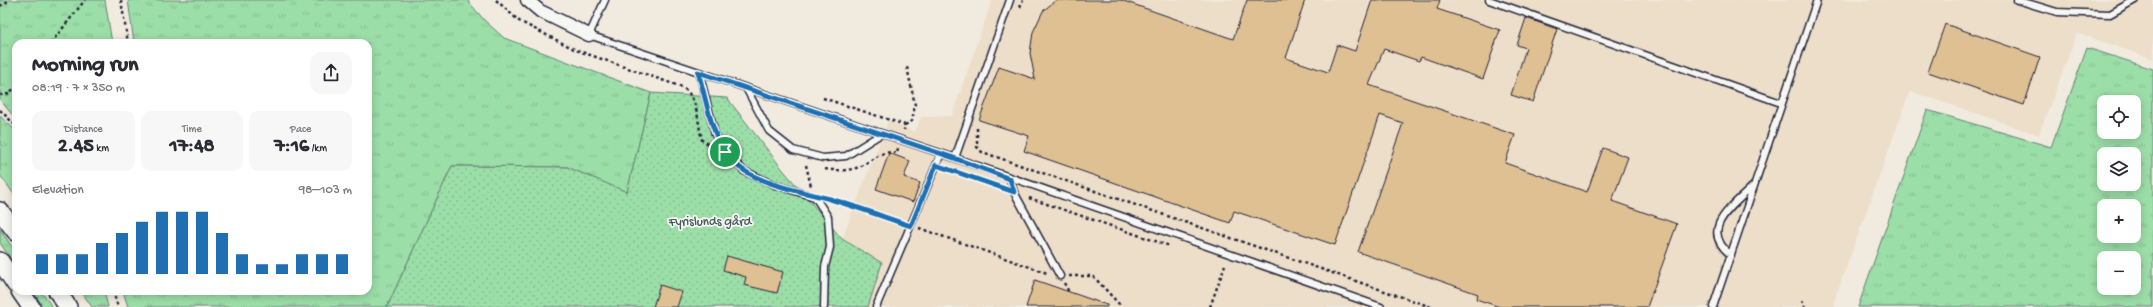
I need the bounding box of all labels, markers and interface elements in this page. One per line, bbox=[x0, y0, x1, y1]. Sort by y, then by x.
button: share bbox=[310, 52, 352, 94]
text: Morning run bbox=[32, 53, 138, 79]
text: 08:19 · 7 × 350 m bbox=[32, 81, 125, 96]
map controls bbox=[2097, 95, 2141, 295]
button: locate bbox=[2097, 95, 2141, 139]
text: Distance bbox=[64, 124, 103, 136]
text: Time bbox=[182, 124, 202, 136]
text: Pace bbox=[290, 124, 311, 136]
pin bbox=[708, 135, 742, 169]
text: 2.45 bbox=[58, 136, 94, 159]
text: 17:48 bbox=[169, 136, 215, 159]
text: 7:16 bbox=[274, 136, 309, 159]
icon: arrive bbox=[714, 141, 736, 163]
text: km bbox=[94, 143, 109, 155]
text: /km bbox=[309, 143, 327, 155]
button: layers bbox=[2097, 147, 2141, 191]
text: Elevation bbox=[32, 183, 84, 198]
text: 98–103 m bbox=[299, 183, 352, 198]
button: + bbox=[2097, 199, 2141, 243]
park label: Fyrislunds gård bbox=[668, 215, 753, 230]
button: − bbox=[2097, 251, 2141, 295]

